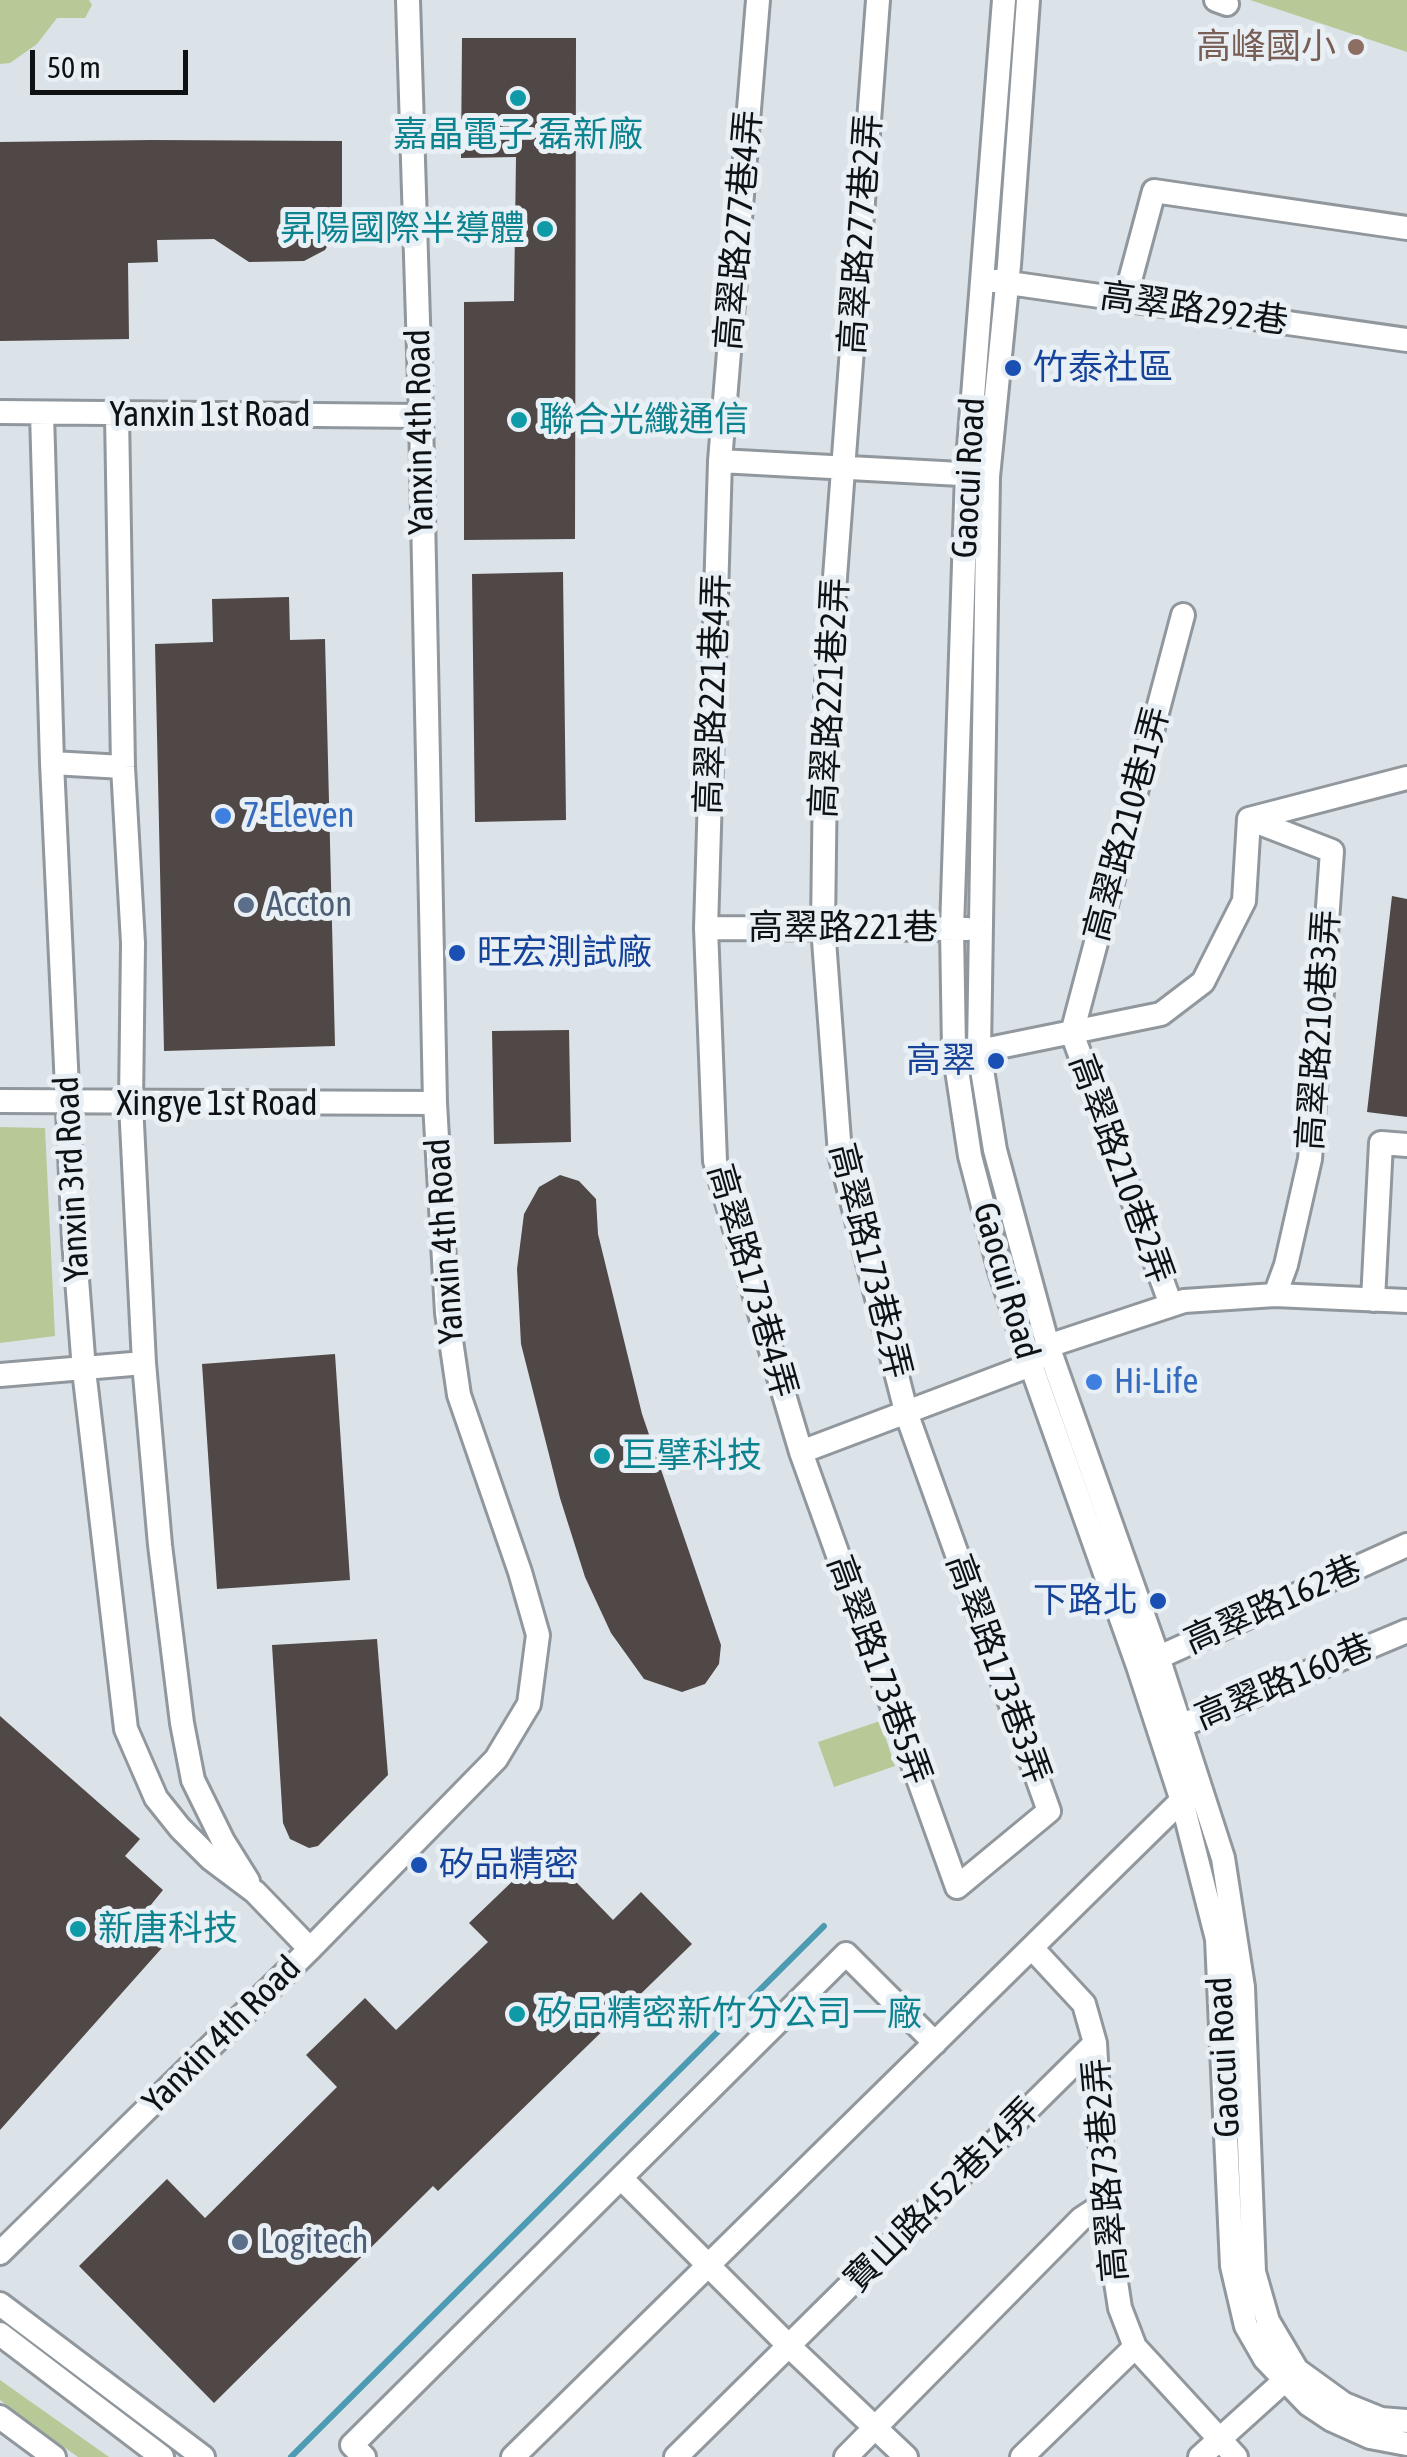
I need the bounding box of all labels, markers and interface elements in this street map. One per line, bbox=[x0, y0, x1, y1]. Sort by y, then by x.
place label: 高峰國小 bbox=[1196, 26, 1336, 68]
scale bar bbox=[35, 30, 192, 92]
marker: 高峰國小 bbox=[1345, 36, 1367, 58]
text: 50 m bbox=[47, 50, 101, 84]
marker: 嘉晶電子 磊新廠 bbox=[507, 87, 529, 109]
street label: 高翠路277巷4弄 bbox=[708, 108, 770, 352]
street label: 高翠路277巷2弄 bbox=[832, 112, 890, 356]
place label: 嘉晶電子 磊新廠 bbox=[393, 114, 643, 156]
place label: 昇陽國際半導體 bbox=[280, 208, 525, 250]
marker: 昇陽國際半導體 bbox=[534, 218, 556, 240]
street label: 高翠路292巷 bbox=[1097, 275, 1291, 343]
street label: Yanxin 4th Road bbox=[397, 329, 443, 535]
place label: 竹泰社區 bbox=[1033, 347, 1173, 389]
marker: 竹泰社區 bbox=[1002, 357, 1024, 379]
street label: Yanxin 1st Road bbox=[109, 394, 311, 436]
street label: Gaocui Road bbox=[944, 397, 994, 559]
place label: 聯合光纖通信 bbox=[539, 399, 749, 441]
marker: 聯合光纖通信 bbox=[508, 409, 530, 431]
street label: 高翠路221巷4弄 bbox=[688, 573, 738, 815]
street label: 高翠路221巷2弄 bbox=[803, 577, 857, 819]
street label: 高翠路210巷1弄 bbox=[1076, 702, 1178, 946]
place label: 7-Eleven bbox=[243, 795, 355, 837]
marker: 7-Eleven bbox=[212, 805, 234, 827]
place label: Accton bbox=[266, 884, 352, 926]
marker: Accton bbox=[235, 894, 257, 916]
street label: 高翠路221巷 bbox=[748, 907, 938, 949]
street label: 高翠路210巷3弄 bbox=[1290, 908, 1348, 1152]
place label: 旺宏測試廠 bbox=[477, 932, 652, 974]
marker: 旺宏測試廠 bbox=[446, 942, 468, 964]
place label: 高翠 bbox=[906, 1040, 976, 1082]
street label: 高翠路210巷2弄 bbox=[1060, 1049, 1182, 1289]
marker: 高翠 bbox=[985, 1050, 1007, 1072]
street label: Yanxin 3rd Road bbox=[46, 1075, 98, 1283]
street label: Xingye 1st Road bbox=[116, 1083, 318, 1125]
street label: Yanxin 4th Road bbox=[417, 1137, 473, 1345]
street label: 高翠路173巷2弄 bbox=[820, 1139, 920, 1383]
street label: 高翠路173巷4弄 bbox=[699, 1159, 805, 1403]
street label: Gaocui Road bbox=[964, 1198, 1048, 1364]
place label: Hi-Life bbox=[1114, 1361, 1198, 1403]
marker: Hi-Life bbox=[1083, 1371, 1105, 1393]
place label: 巨擘科技 bbox=[622, 1435, 762, 1477]
marker: 巨擘科技 bbox=[591, 1445, 613, 1467]
street label: 高翠路162巷 bbox=[1178, 1547, 1368, 1663]
street label: 高翠路173巷3弄 bbox=[937, 1549, 1059, 1789]
street label: 高翠路173巷5弄 bbox=[818, 1550, 940, 1790]
place label: 下路北 bbox=[1033, 1580, 1138, 1622]
marker: 下路北 bbox=[1147, 1590, 1169, 1612]
street label: 高翠路160巷 bbox=[1189, 1626, 1379, 1738]
place label: 矽品精密 bbox=[439, 1844, 579, 1886]
marker: 矽品精密 bbox=[408, 1854, 430, 1876]
place label: 新唐科技 bbox=[98, 1908, 238, 1950]
marker: 新唐科技 bbox=[67, 1918, 89, 1940]
street label: Yanxin 4th Road bbox=[134, 1947, 310, 2123]
street label: Gaocui Road bbox=[1199, 1976, 1249, 2138]
place label: 矽品精密新竹分公司一廠 bbox=[537, 1993, 922, 2035]
marker: 矽品精密新竹分公司一廠 bbox=[506, 2003, 528, 2025]
street label: 高翠路73巷2弄 bbox=[1075, 2056, 1137, 2284]
street label: 寶山路452巷14弄 bbox=[836, 2089, 1048, 2301]
place label: Logitech bbox=[260, 2221, 368, 2263]
marker: Logitech bbox=[229, 2231, 251, 2253]

